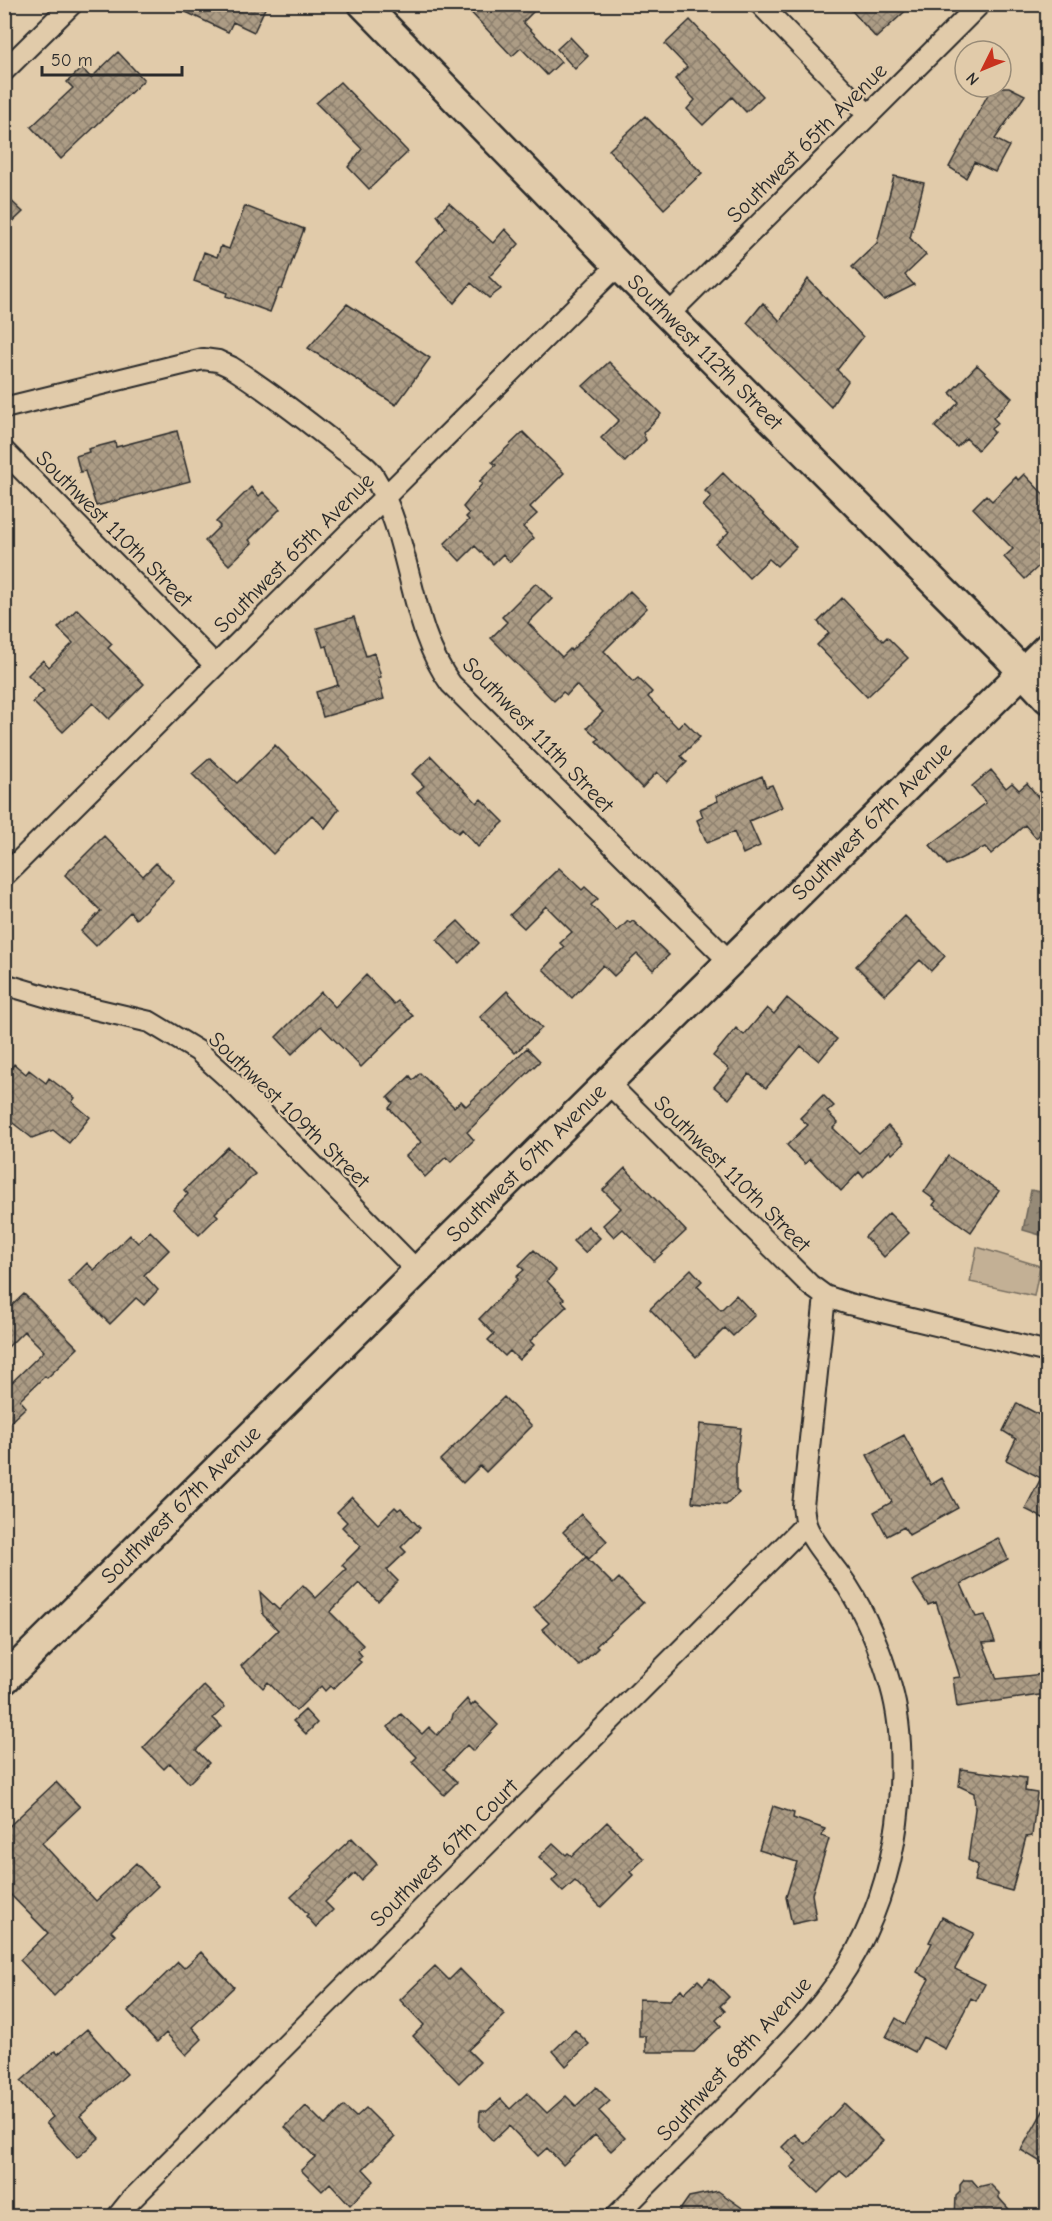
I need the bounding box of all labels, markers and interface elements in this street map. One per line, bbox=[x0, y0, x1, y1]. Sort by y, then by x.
scale bar bbox=[42, 39, 182, 77]
north arrow bbox=[953, 39, 1013, 99]
text: 50 m bbox=[51, 50, 93, 71]
street label: Southwest 65th Avenue bbox=[721, 57, 893, 229]
text: N bbox=[963, 69, 983, 89]
street label: Southwest 112th Street bbox=[622, 269, 789, 436]
street label: Southwest 110th Street bbox=[30, 445, 198, 613]
street label: Southwest 65th Avenue bbox=[208, 467, 380, 639]
street label: Southwest 111th Street bbox=[457, 652, 620, 819]
street label: Southwest 67th Avenue bbox=[787, 736, 957, 906]
street label: Southwest 109th Street bbox=[203, 1026, 376, 1194]
street label: Southwest 67th Avenue bbox=[441, 1078, 612, 1248]
street label: Southwest 110th Street bbox=[648, 1090, 816, 1258]
street label: Southwest 67th Avenue bbox=[96, 1420, 266, 1590]
street label: Southwest 67th Court bbox=[365, 1773, 524, 1932]
street label: Southwest 68th Avenue bbox=[651, 1971, 817, 2147]

